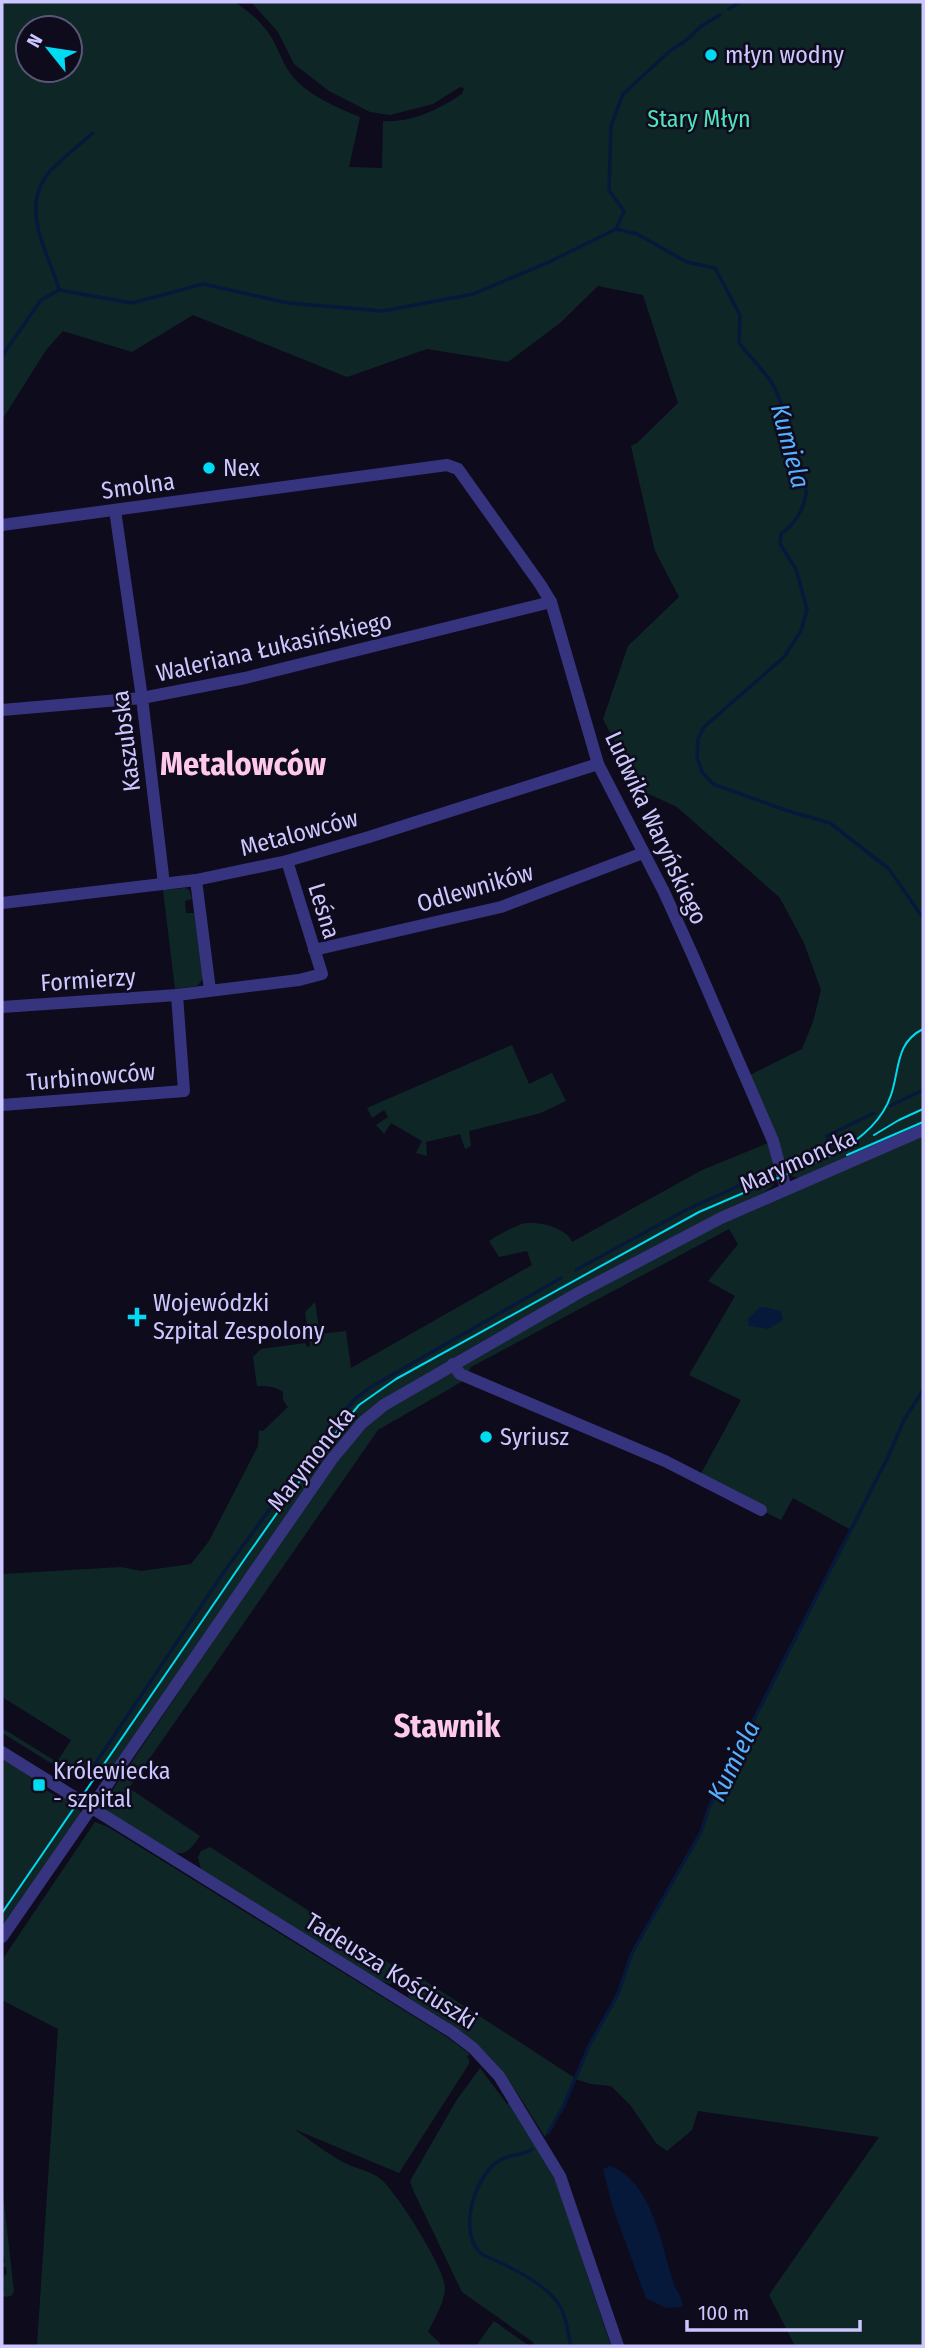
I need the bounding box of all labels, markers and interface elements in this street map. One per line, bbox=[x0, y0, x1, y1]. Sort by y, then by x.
north arrow bbox=[14, 14, 84, 84]
text: N bbox=[22, 30, 48, 51]
place label: młyn wodny bbox=[725, 41, 844, 69]
marker: młyn wodny bbox=[703, 47, 719, 63]
park label: Stary Młyn bbox=[647, 105, 751, 133]
water label: Kumiela bbox=[764, 400, 816, 492]
place label: Nex bbox=[223, 454, 260, 482]
marker: Nex bbox=[201, 460, 217, 476]
street label: Smolna bbox=[100, 467, 176, 505]
street label: Waleriana Łukasińskiego bbox=[154, 606, 394, 688]
street label: Kaszubska bbox=[106, 689, 146, 793]
street label: Ludwika Waryńskiego bbox=[599, 727, 713, 929]
district label: Metalowców bbox=[160, 745, 326, 783]
street label: Metalowców bbox=[237, 804, 361, 862]
street label: Odlewników bbox=[414, 858, 537, 918]
street label: Leśna bbox=[302, 880, 346, 942]
street label: Formierzy bbox=[39, 963, 137, 997]
street label: Turbinowców bbox=[25, 1057, 157, 1097]
street label: Marymoncka bbox=[735, 1123, 861, 1199]
place label: Wojewódzki Szpital Zespolony bbox=[153, 1289, 325, 1345]
marker: Wojewódzki Szpital Zespolony bbox=[127, 1307, 147, 1327]
street label: Marymoncka bbox=[262, 1401, 360, 1517]
place label: Syriusz bbox=[500, 1423, 569, 1451]
marker: Syriusz bbox=[478, 1429, 494, 1445]
district label: Stawnik bbox=[394, 1707, 501, 1745]
water label: Kumiela bbox=[701, 1716, 767, 1806]
place label: Królewiecka - szpital bbox=[53, 1757, 171, 1813]
marker: Królewiecka - szpital bbox=[31, 1777, 47, 1793]
street label: Tadeusza Kościuszki bbox=[300, 1907, 482, 2035]
scale bar bbox=[687, 2288, 860, 2332]
text: 100 m bbox=[698, 2300, 749, 2326]

